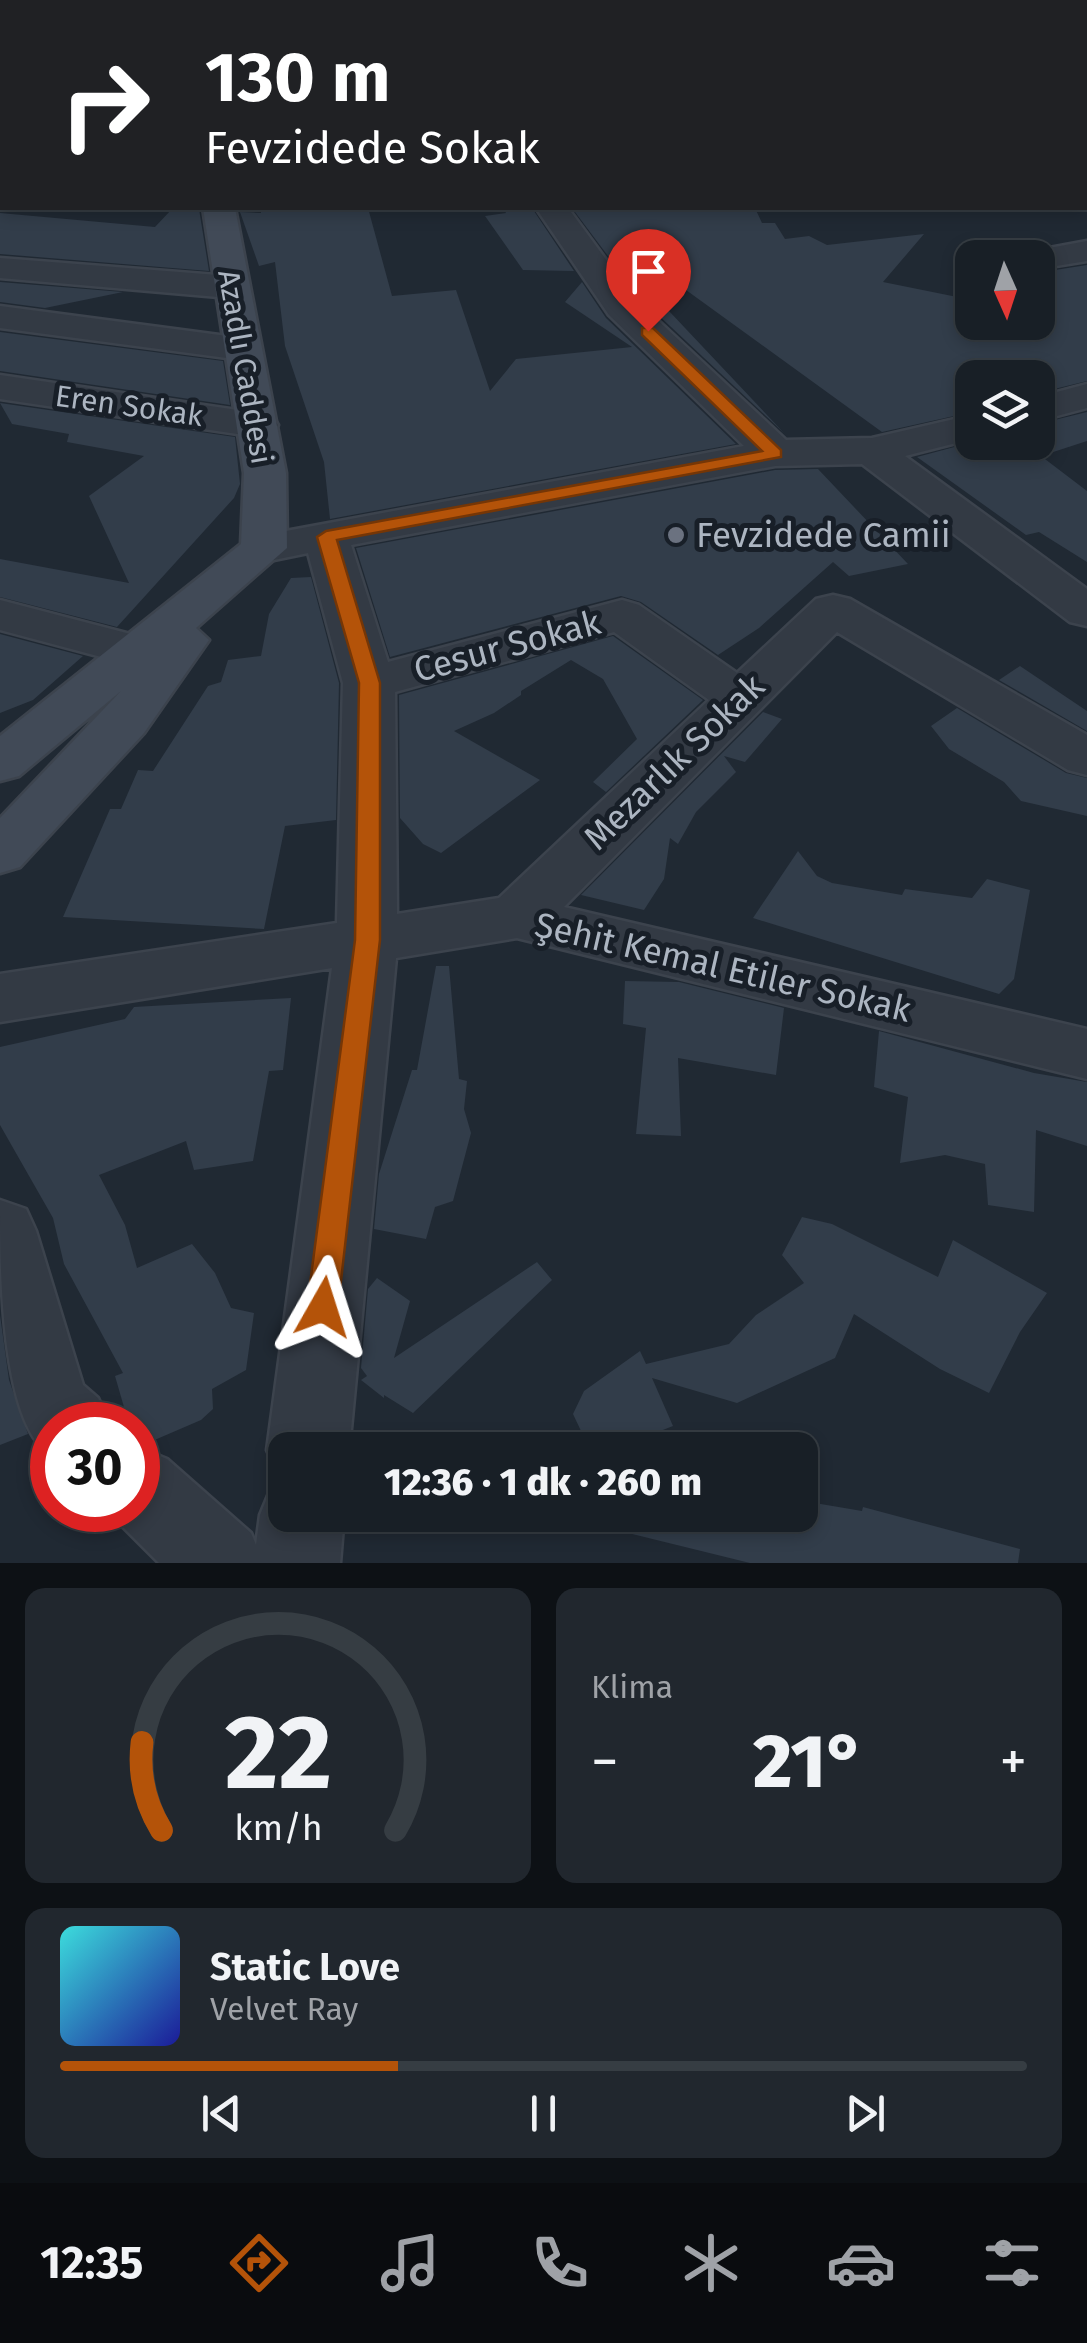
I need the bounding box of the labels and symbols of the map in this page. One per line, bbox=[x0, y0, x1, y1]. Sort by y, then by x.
pin bbox=[606, 229, 691, 332]
north arrow bbox=[955, 240, 1055, 340]
street label: Azadlı Caddesi bbox=[210, 267, 280, 467]
street label: Eren Sokak bbox=[53, 378, 206, 434]
place label: Fevzidede Camii bbox=[696, 514, 951, 556]
marker: Fevzidede Camii bbox=[665, 524, 687, 546]
street label: Cesur Sokak bbox=[409, 601, 605, 691]
street label: Mezarlık Sokak bbox=[575, 665, 773, 859]
street label: Şehit Kemal Etiler Sokak bbox=[531, 903, 915, 1031]
position arrow bbox=[271, 1255, 375, 1359]
speed limit sign: 30 bbox=[30, 1402, 160, 1532]

